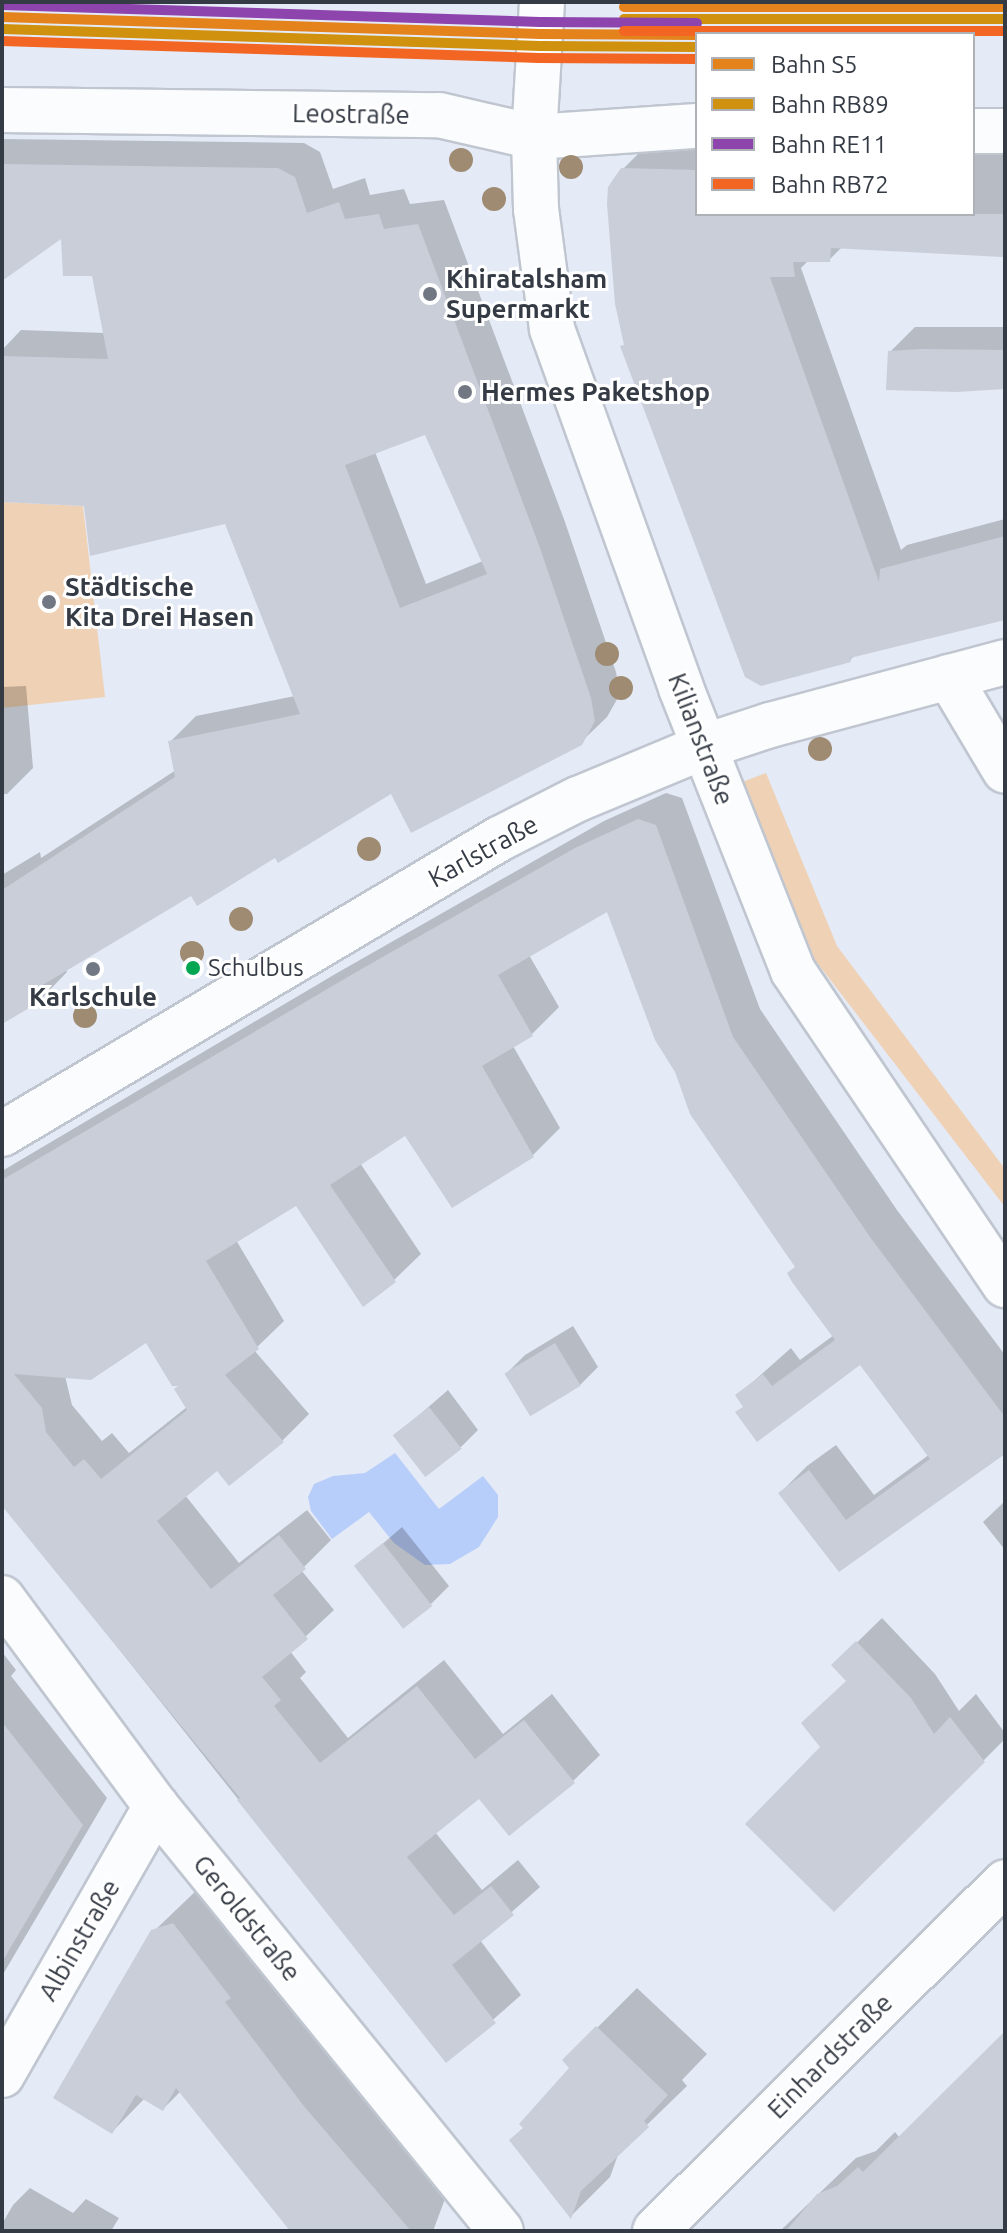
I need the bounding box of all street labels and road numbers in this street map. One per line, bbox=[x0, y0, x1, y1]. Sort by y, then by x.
street label: Leostraße bbox=[292, 97, 410, 131]
street label: Kilianstraße bbox=[662, 669, 740, 809]
street label: Karlstraße bbox=[423, 808, 543, 894]
street label: Geroldstraße bbox=[187, 1849, 307, 1987]
street label: Albinstraße bbox=[32, 1874, 126, 2006]
street label: Einhardstraße bbox=[761, 1987, 899, 2125]

